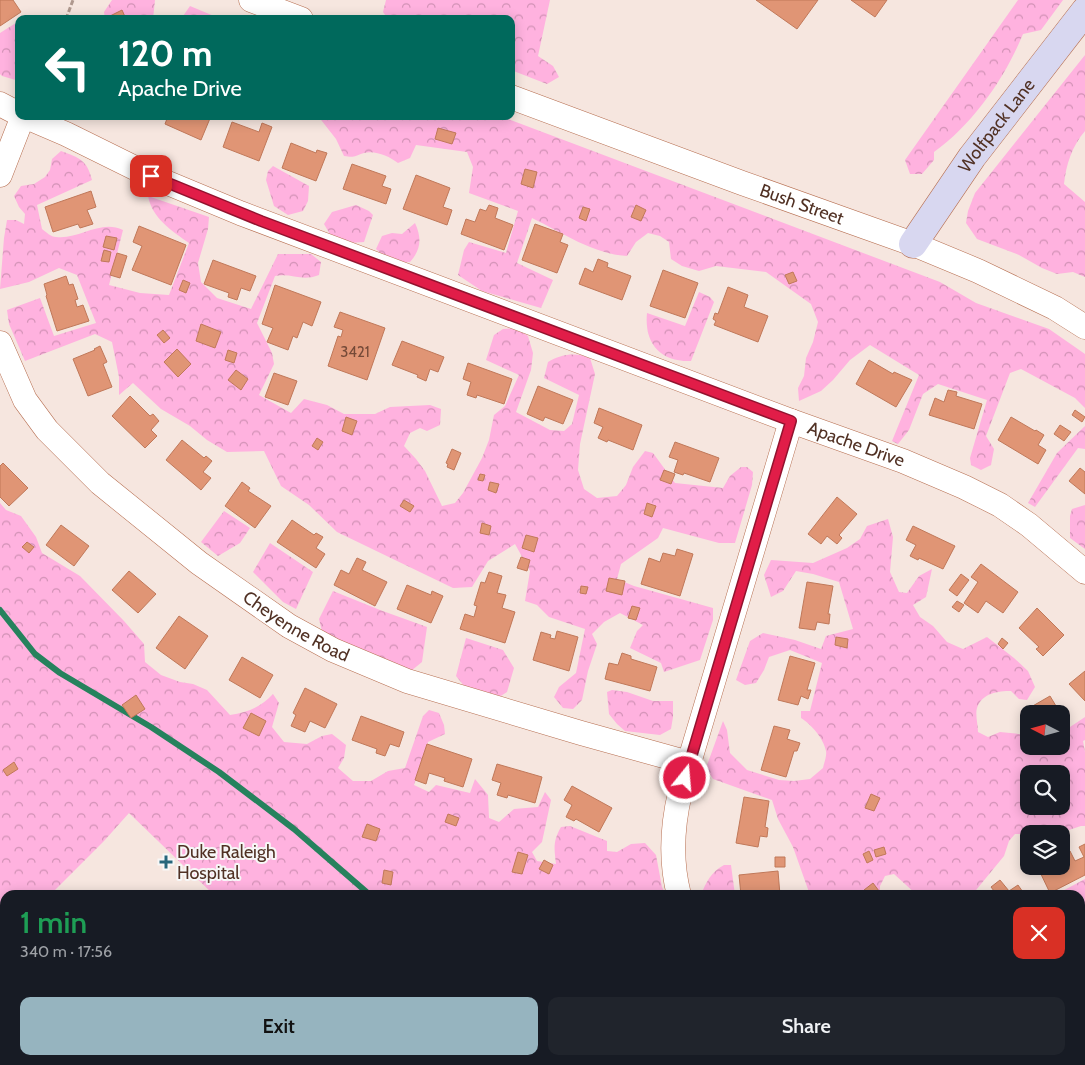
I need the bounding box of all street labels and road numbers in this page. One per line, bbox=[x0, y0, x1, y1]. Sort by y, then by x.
street label: Wolfpack Lane bbox=[954, 74, 1040, 177]
street label: Bush Street bbox=[757, 179, 847, 229]
street label: Apache Drive bbox=[805, 417, 908, 472]
street label: Cheyenne Road bbox=[239, 586, 353, 667]

